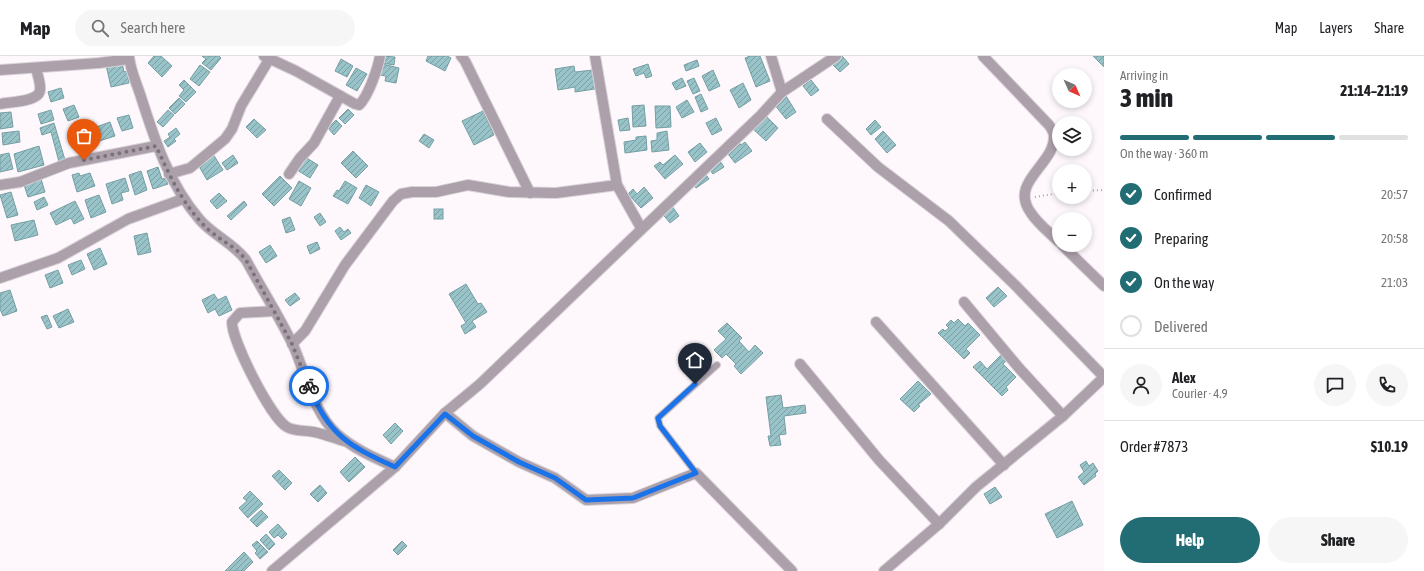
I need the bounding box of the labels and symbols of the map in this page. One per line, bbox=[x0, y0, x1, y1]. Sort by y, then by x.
north arrow bbox=[1052, 68, 1092, 108]
pin bbox=[67, 119, 101, 160]
pin bbox=[678, 343, 712, 384]
courier bbox=[289, 366, 329, 406]

